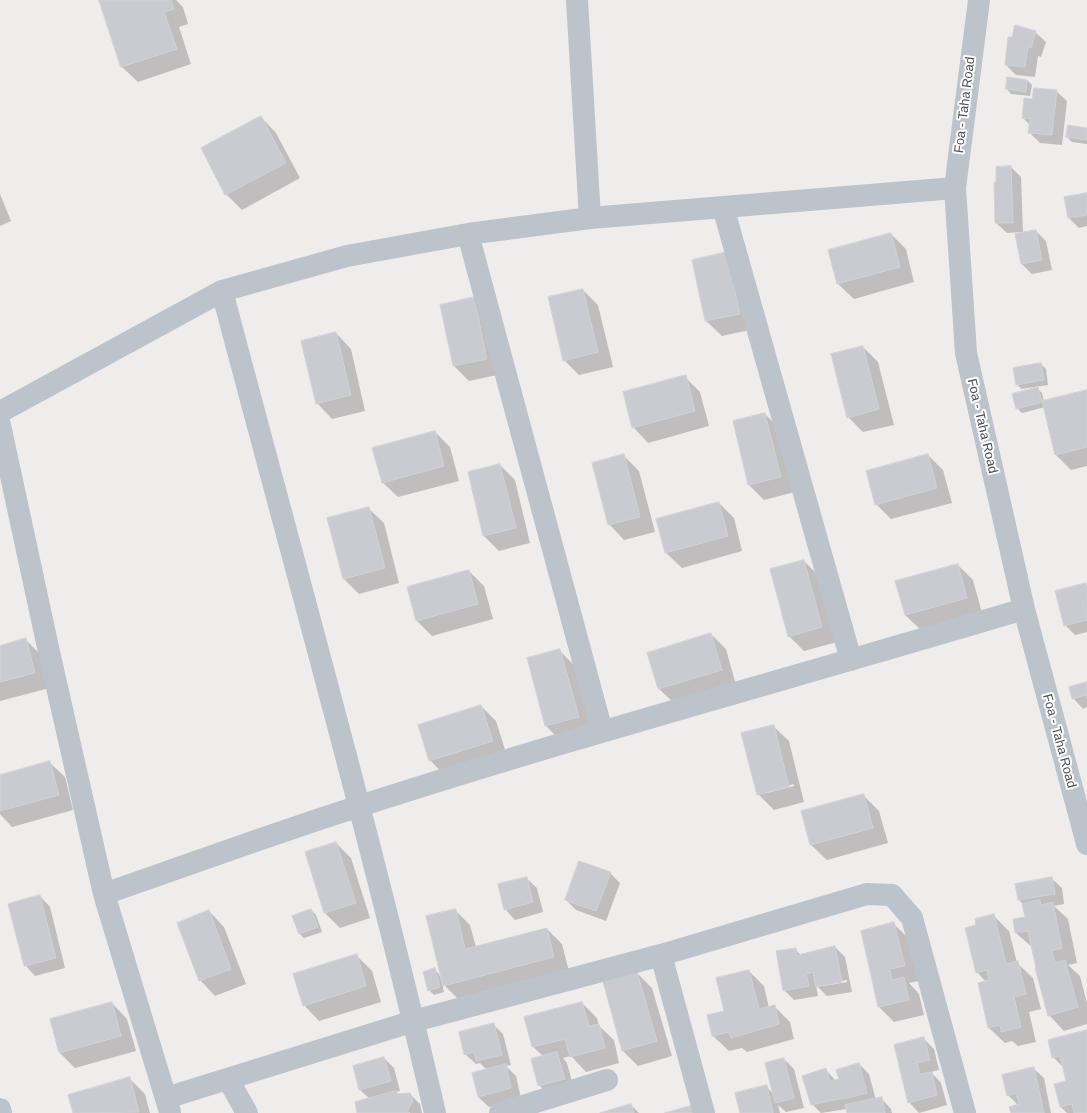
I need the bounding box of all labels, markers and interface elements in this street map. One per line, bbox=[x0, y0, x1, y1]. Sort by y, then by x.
street label: Foa - Taha Road bbox=[951, 56, 979, 154]
street label: Foa - Taha Road bbox=[964, 377, 1000, 475]
street label: Foa - Taha Road bbox=[1039, 692, 1079, 790]

